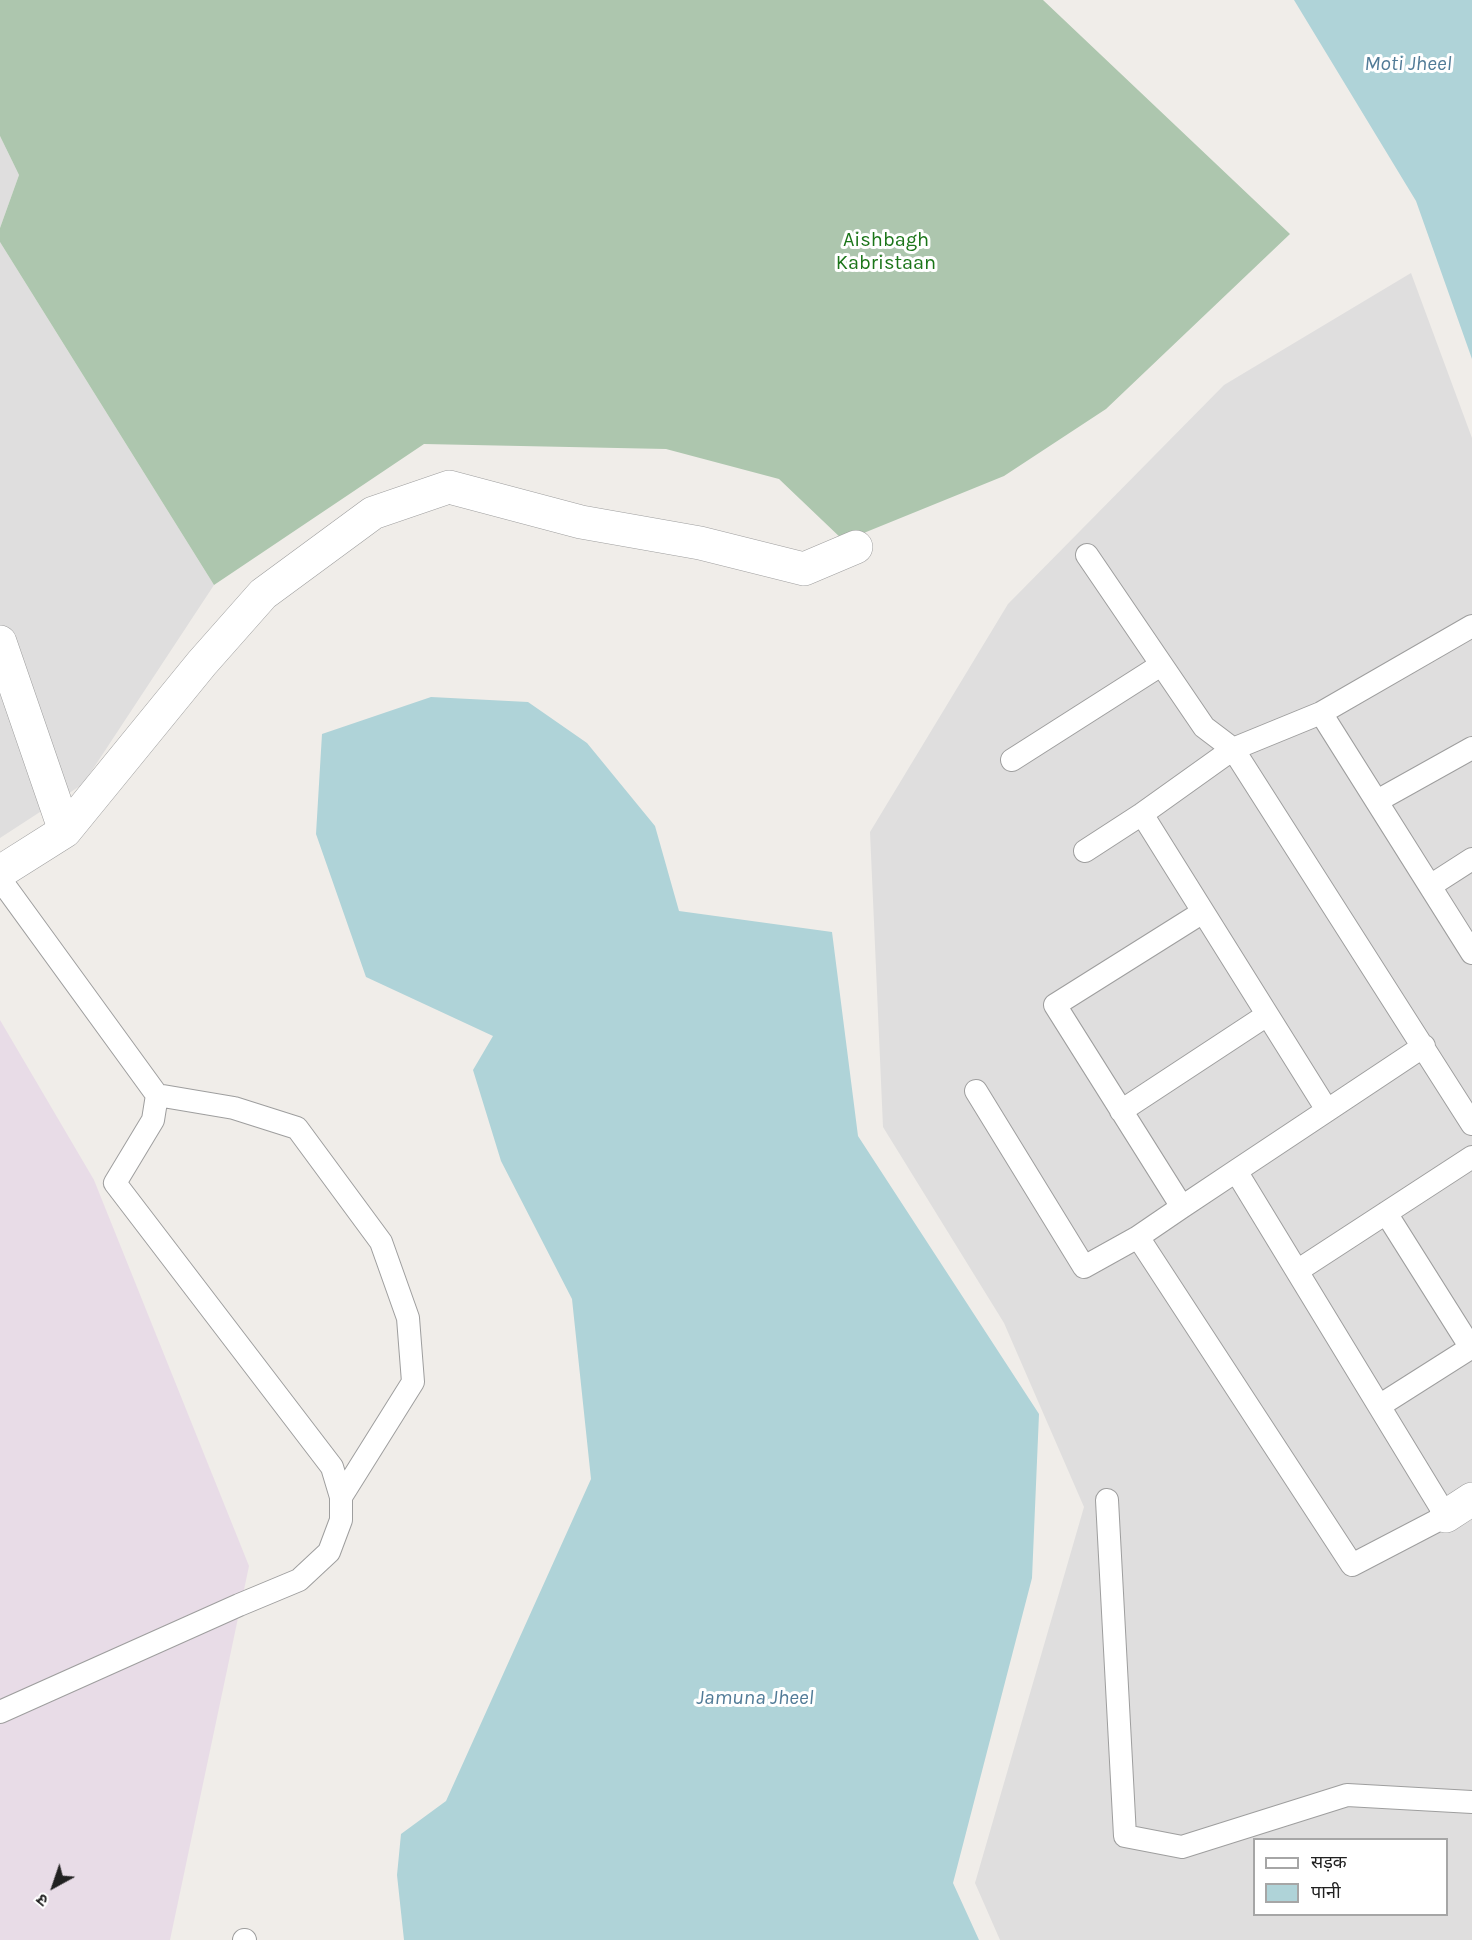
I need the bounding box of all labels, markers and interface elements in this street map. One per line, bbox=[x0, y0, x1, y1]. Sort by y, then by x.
water label: Moti Jheel bbox=[1364, 51, 1452, 77]
park label: Aishbagh Kabristaan bbox=[836, 228, 936, 275]
water label: Jamuna Jheel bbox=[696, 1685, 814, 1711]
legend bbox=[1253, 1838, 1448, 1916]
text: सड़क bbox=[1311, 1851, 1347, 1873]
north arrow bbox=[24, 1856, 84, 1916]
text: पानी bbox=[1311, 1881, 1341, 1903]
text: उ bbox=[32, 1890, 52, 1910]

